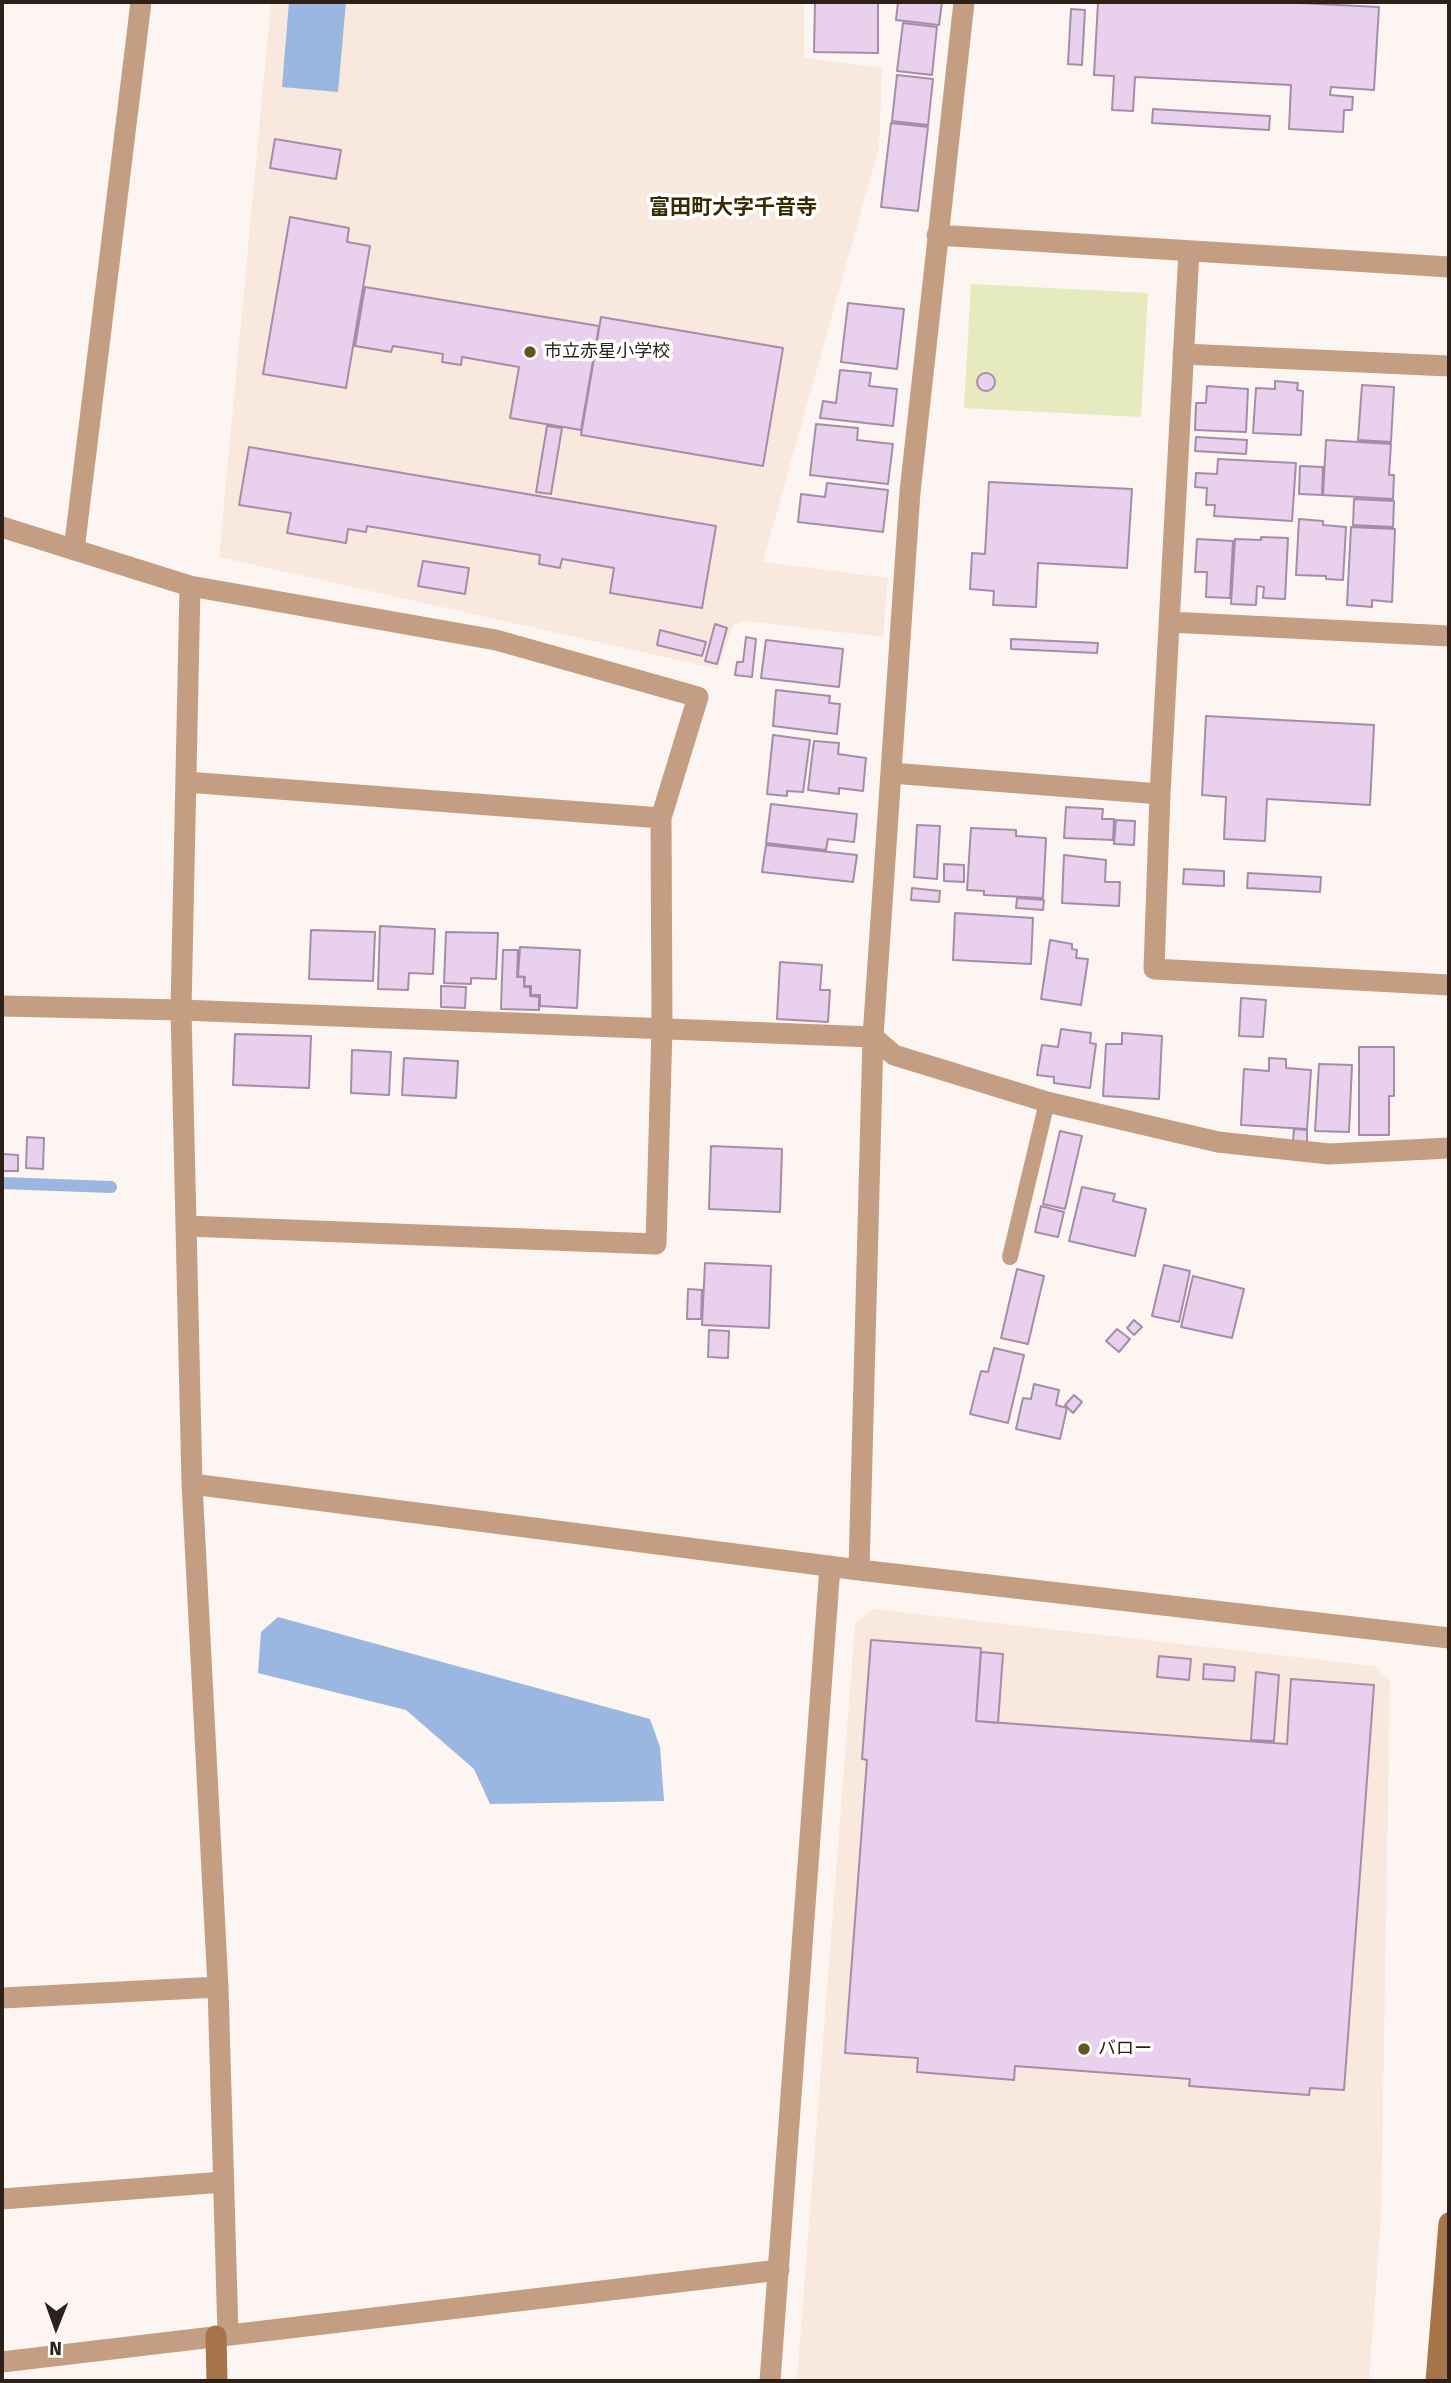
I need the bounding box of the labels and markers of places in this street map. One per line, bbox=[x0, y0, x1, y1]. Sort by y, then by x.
place label: 市立赤星小学校 bbox=[544, 341, 670, 363]
marker: 市立赤星小学校 bbox=[522, 344, 538, 360]
place label: バロー bbox=[1098, 2038, 1152, 2060]
marker: バロー bbox=[1076, 2041, 1092, 2057]

